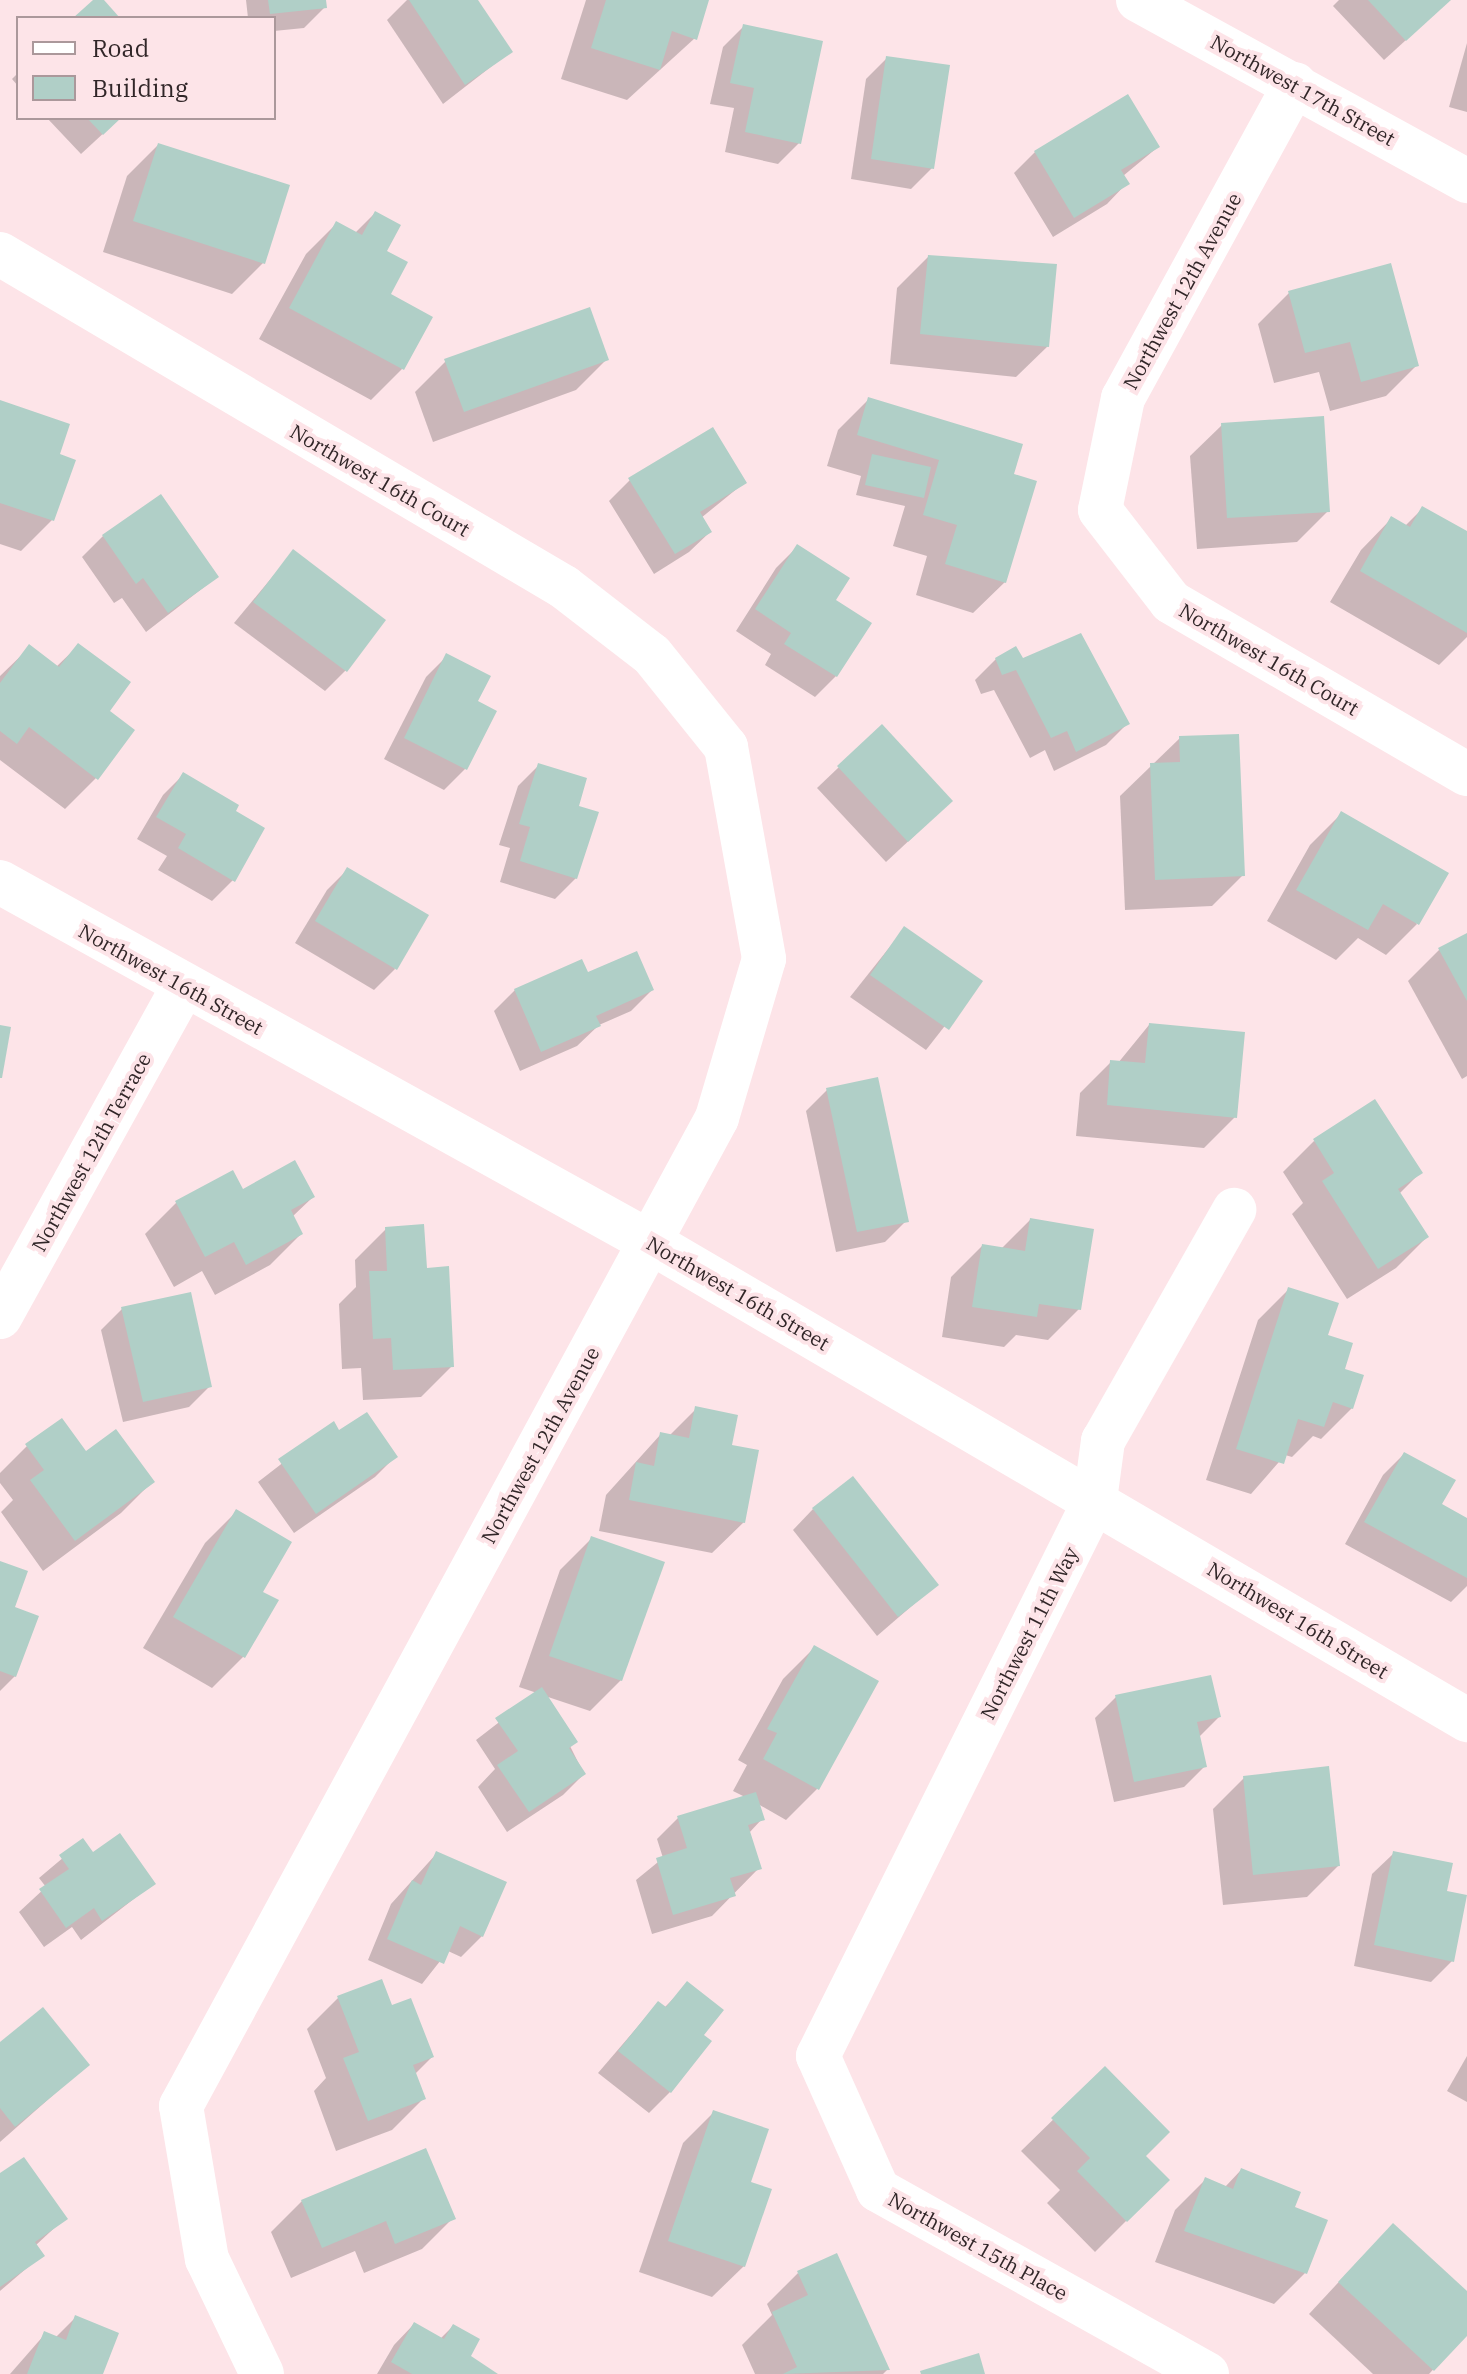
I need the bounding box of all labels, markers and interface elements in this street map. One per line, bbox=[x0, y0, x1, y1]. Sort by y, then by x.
legend bbox=[16, 16, 276, 120]
street label: Northwest 17th Street bbox=[1207, 29, 1399, 151]
text: Road bbox=[92, 32, 149, 64]
text: Building bbox=[92, 72, 188, 104]
street label: Northwest 12th Avenue bbox=[1118, 189, 1246, 393]
street label: Northwest 16th Court bbox=[286, 419, 474, 541]
street label: Northwest 16th Court bbox=[1175, 598, 1363, 720]
street label: Northwest 16th Street bbox=[75, 918, 267, 1040]
street label: Northwest 12th Terrace bbox=[26, 1049, 156, 1255]
street label: Northwest 16th Street bbox=[642, 1231, 834, 1355]
street label: Northwest 12th Avenue bbox=[476, 1343, 604, 1547]
street label: Northwest 11th Way bbox=[975, 1543, 1083, 1723]
street label: Northwest 16th Street bbox=[1203, 1556, 1393, 1684]
street label: Northwest 15th Place bbox=[884, 2187, 1072, 2305]

